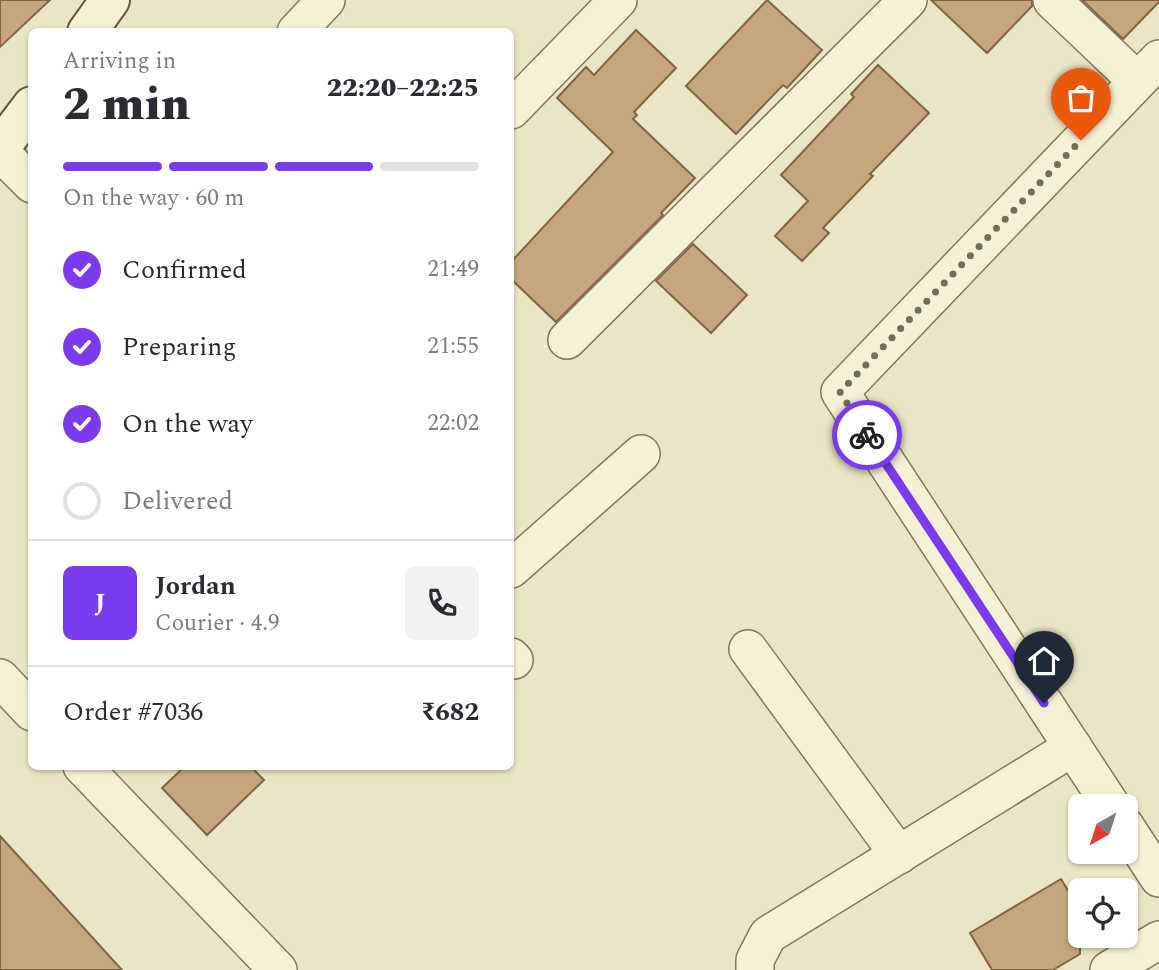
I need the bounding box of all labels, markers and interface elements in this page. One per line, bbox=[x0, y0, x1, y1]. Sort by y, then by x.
text: Arriving in bbox=[63, 44, 176, 79]
text: 22:20–22:25 bbox=[327, 68, 479, 108]
pin bbox=[1051, 68, 1111, 140]
text: 2 min bbox=[63, 70, 190, 140]
icon: bag bbox=[1062, 79, 1100, 117]
text: On the way · 60 m bbox=[63, 181, 244, 216]
text: Confirmed bbox=[122, 250, 247, 290]
icon: check bbox=[63, 251, 101, 289]
text: 21:49 bbox=[427, 252, 479, 287]
text: Preparing bbox=[122, 327, 236, 367]
icon: check bbox=[63, 328, 101, 366]
text: 21:55 bbox=[427, 329, 479, 364]
courier bbox=[832, 400, 902, 470]
text: On the way bbox=[122, 404, 253, 444]
icon: check bbox=[63, 405, 101, 443]
text: 22:02 bbox=[427, 406, 479, 441]
icon: bike bbox=[848, 416, 886, 454]
text: Delivered bbox=[122, 481, 233, 521]
text: Jordan bbox=[155, 566, 236, 606]
button: phone bbox=[405, 566, 479, 640]
text: J bbox=[94, 583, 106, 623]
text: Courier · 4.9 bbox=[155, 606, 280, 641]
pin bbox=[1014, 631, 1074, 703]
icon: home bbox=[1025, 642, 1063, 680]
text: Order #7036 bbox=[63, 692, 203, 732]
text: ₹682 bbox=[421, 692, 479, 732]
north arrow bbox=[1068, 794, 1138, 864]
map controls bbox=[1068, 794, 1138, 948]
button: locate bbox=[1068, 878, 1138, 948]

